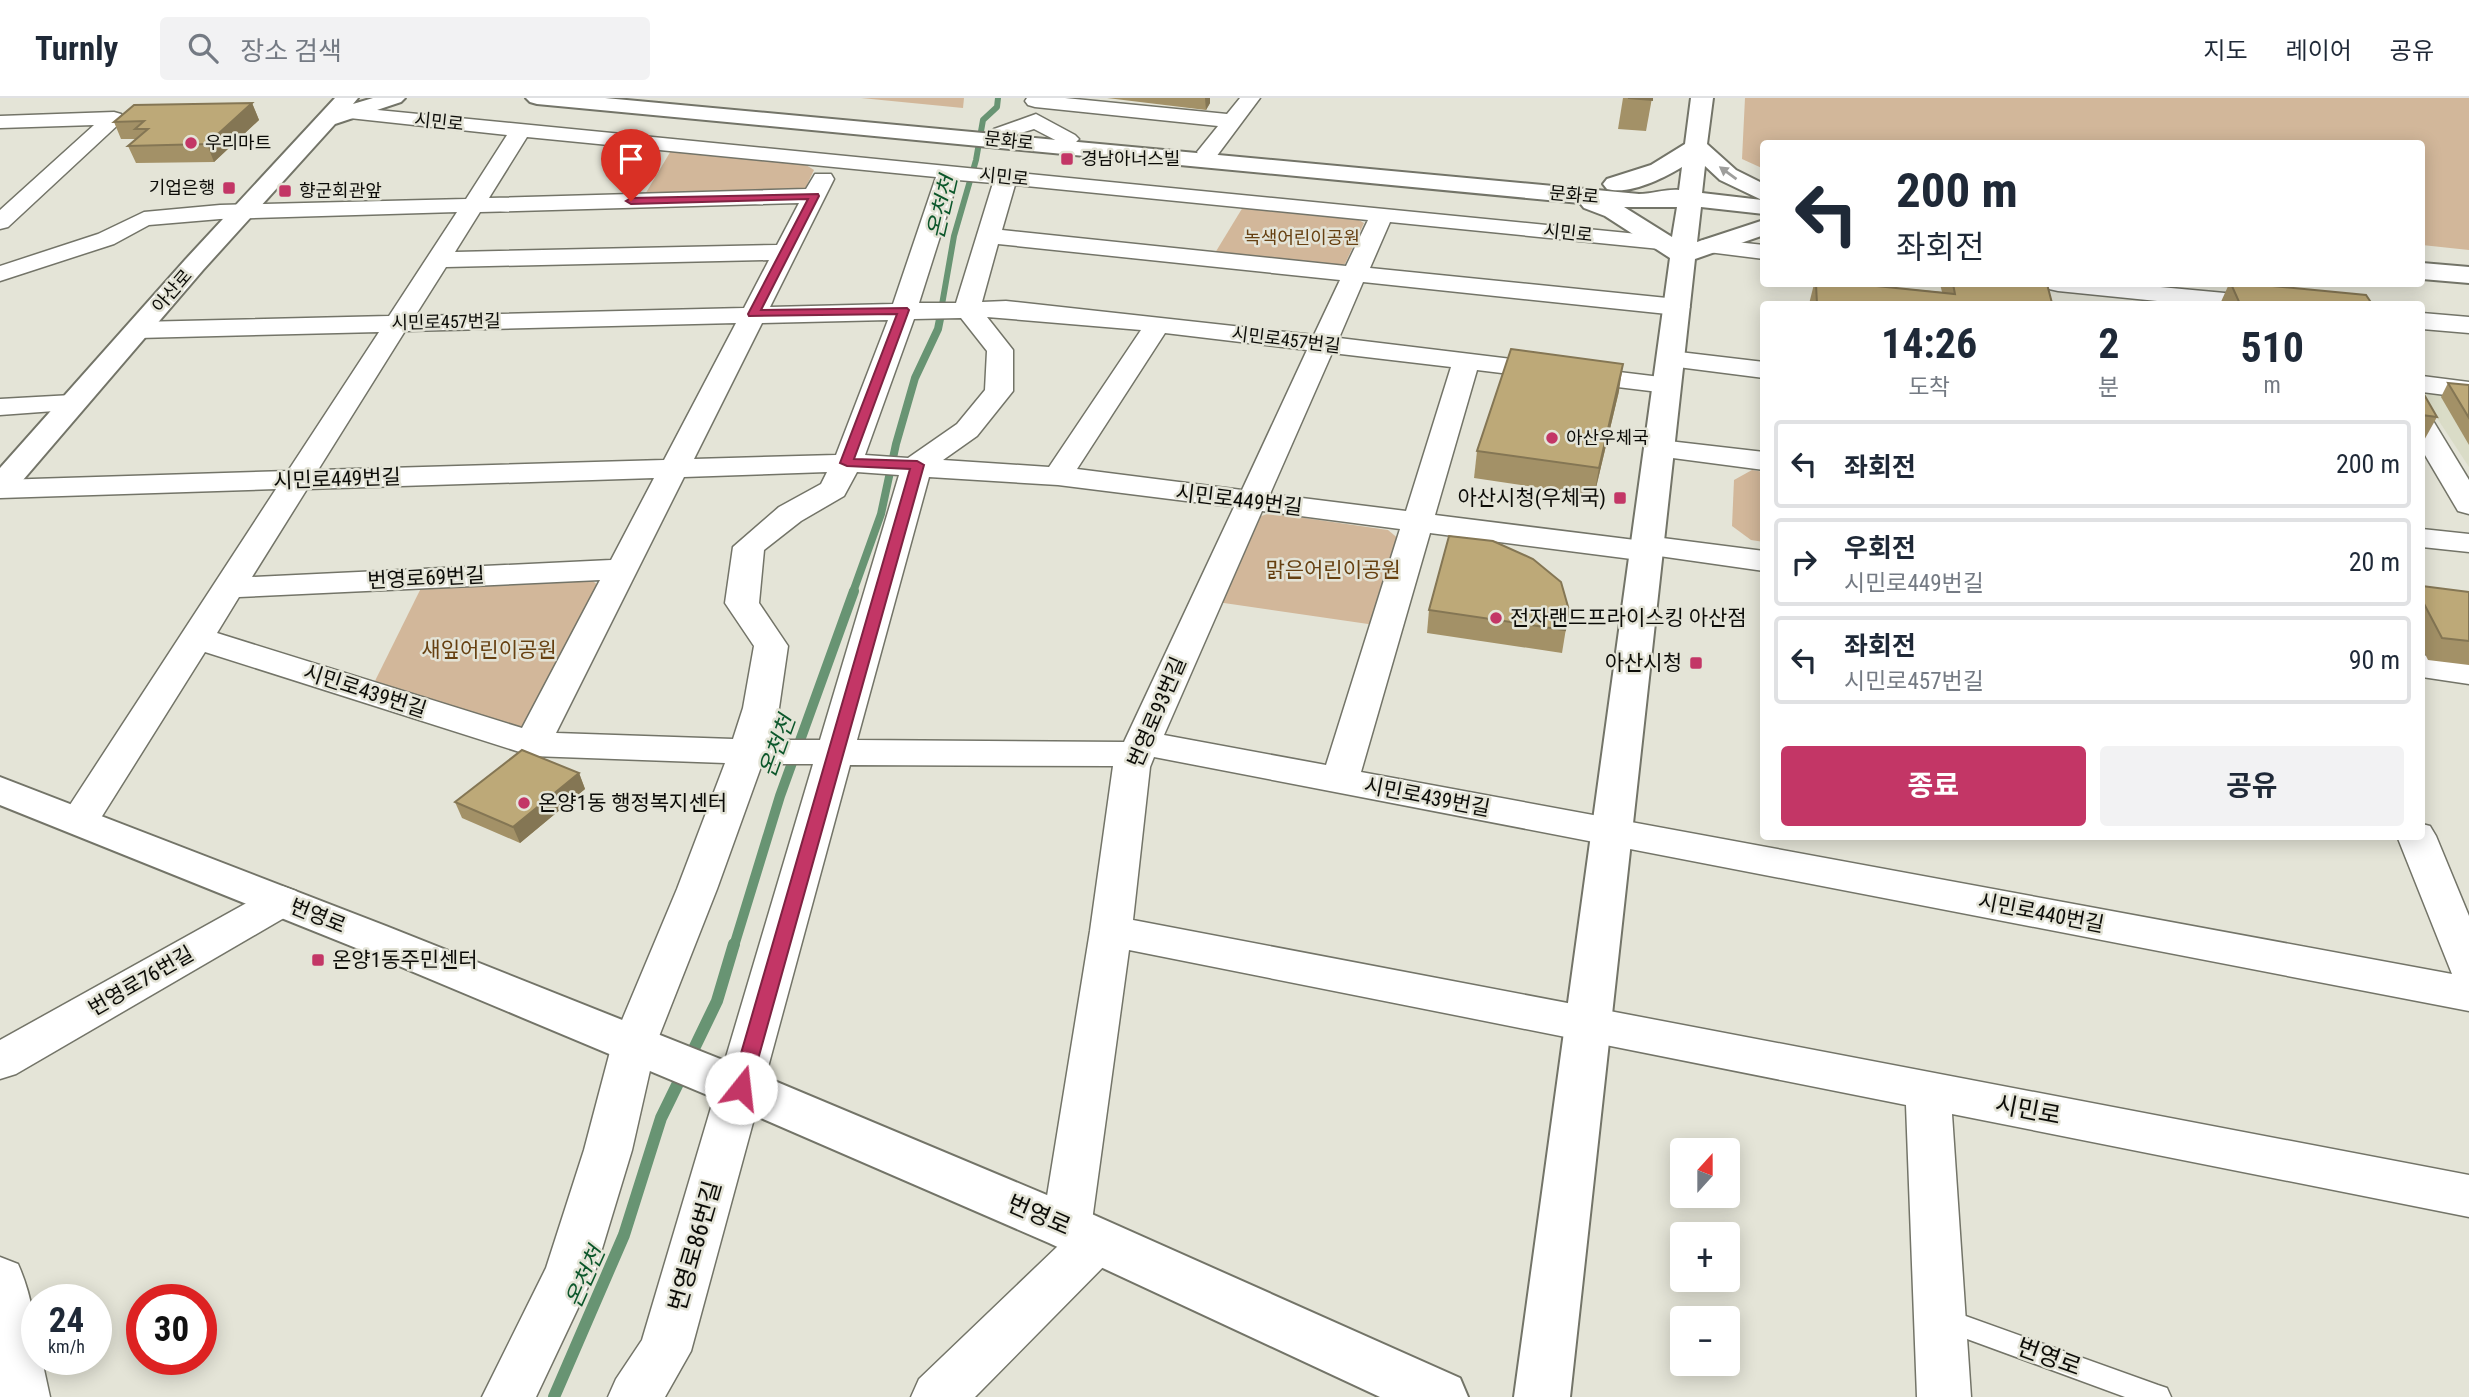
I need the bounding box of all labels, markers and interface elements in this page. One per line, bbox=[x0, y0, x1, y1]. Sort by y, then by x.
search box bbox=[160, 17, 650, 80]
text: Turnly bbox=[35, 29, 118, 68]
icon: search bbox=[184, 29, 222, 67]
text: 장소 검색 bbox=[240, 36, 342, 66]
text: 지도 bbox=[2203, 37, 2248, 65]
text: 레이어 bbox=[2286, 37, 2352, 65]
text: 공유 bbox=[2390, 37, 2434, 65]
street label: 시민로 bbox=[413, 108, 465, 135]
street label: 문화로 bbox=[983, 127, 1035, 154]
pin bbox=[601, 129, 661, 201]
place label: 우리마트 bbox=[205, 132, 271, 153]
marker: 우리마트 bbox=[183, 135, 199, 151]
icon: arrive bbox=[612, 140, 650, 178]
place label: 경남아너스빌 bbox=[1081, 148, 1180, 169]
marker: 경남아너스빌 bbox=[1059, 151, 1075, 167]
text: 200 m bbox=[1896, 162, 2018, 219]
street label: 시민로 bbox=[978, 163, 1030, 190]
one-way arrow bbox=[1719, 166, 1737, 180]
icon: left bbox=[1781, 168, 1872, 259]
water label: 온천천 bbox=[922, 170, 963, 241]
place label: 기업은행 bbox=[149, 177, 215, 198]
marker: 기업은행 bbox=[221, 180, 237, 196]
place label: 향군회관앞 bbox=[299, 180, 382, 201]
street label: 문화로 bbox=[1548, 182, 1600, 207]
marker: 향군회관앞 bbox=[277, 183, 293, 199]
street label: 시민로 bbox=[1542, 219, 1594, 246]
park label: 녹색어린이공원 bbox=[1244, 227, 1360, 248]
text: 좌회전 bbox=[1896, 228, 1984, 266]
street label: 아산로 bbox=[147, 265, 196, 316]
street label: 시민로457번길 bbox=[391, 310, 501, 333]
text: 14:26 bbox=[1881, 319, 1977, 368]
text: 2 bbox=[2098, 319, 2119, 368]
street label: 시민로457번길 bbox=[1230, 322, 1342, 357]
text: 510 bbox=[2240, 323, 2304, 372]
text: m bbox=[2264, 372, 2281, 399]
text: 도착 bbox=[1908, 374, 1950, 401]
text: 분 bbox=[2098, 374, 2119, 401]
place label: 아산우체국 bbox=[1566, 427, 1649, 448]
marker: 아산우체국 bbox=[1544, 430, 1560, 446]
icon: left bbox=[1785, 445, 1823, 483]
text: 200 m bbox=[2336, 449, 2400, 479]
text: 좌회전 bbox=[1844, 452, 1916, 482]
street label: 시민로449번길 bbox=[273, 465, 401, 493]
street label: 시민로449번길 bbox=[1174, 480, 1304, 520]
place label: 아산시청(우체국) bbox=[1457, 486, 1606, 510]
marker: 아산시청(우체국) bbox=[1612, 490, 1628, 506]
text: 우회전 bbox=[1844, 533, 1916, 563]
icon: right bbox=[1785, 543, 1823, 581]
text: 20 m bbox=[2349, 547, 2400, 577]
park label: 맑은어린이공원 bbox=[1265, 558, 1401, 582]
street label: 번영로69번길 bbox=[367, 563, 485, 593]
text: 시민로449번길 bbox=[1844, 570, 1984, 597]
place label: 전자랜드프라이스킹 아산점 bbox=[1510, 606, 1747, 630]
marker: 전자랜드프라이스킹 아산점 bbox=[1488, 610, 1504, 626]
text: 좌회전 bbox=[1844, 631, 1916, 661]
park label: 새잎어린이공원 bbox=[421, 638, 557, 662]
icon: left bbox=[1785, 641, 1823, 679]
text: 90 m bbox=[2349, 645, 2400, 675]
place label: 아산시청 bbox=[1605, 651, 1682, 675]
street label: 번영로93번길 bbox=[1123, 653, 1191, 771]
marker: 아산시청 bbox=[1688, 655, 1704, 671]
street label: 시민로439번길 bbox=[301, 660, 429, 722]
text: 시민로457번길 bbox=[1844, 668, 1984, 695]
water label: 온천천 bbox=[754, 709, 802, 781]
button: 종료 bbox=[1781, 746, 2086, 826]
button: 공유 bbox=[2100, 746, 2404, 826]
street label: 시민로439번길 bbox=[1362, 773, 1492, 821]
place label: 온양1동 행정복지센터 bbox=[538, 791, 727, 815]
marker: 온양1동 행정복지센터 bbox=[516, 795, 532, 811]
street label: 시민로440번길 bbox=[1976, 889, 2106, 937]
street label: 번영로 bbox=[287, 894, 349, 938]
street label: 번영로76번길 bbox=[84, 941, 198, 1021]
place label: 온양1동주민센터 bbox=[332, 948, 478, 972]
marker: 온양1동주민센터 bbox=[310, 952, 326, 968]
position arrow bbox=[704, 1051, 778, 1125]
street label: 시민로 bbox=[1993, 1090, 2063, 1130]
north arrow bbox=[1670, 1138, 1740, 1208]
map controls bbox=[1670, 1138, 1740, 1376]
street label: 번영로86번길 bbox=[663, 1178, 727, 1314]
street label: 번영로 bbox=[1003, 1189, 1075, 1241]
button: + bbox=[1670, 1222, 1740, 1292]
water label: 온천천 bbox=[560, 1240, 612, 1312]
speed limit sign: 30 bbox=[126, 1284, 217, 1375]
text: 24 bbox=[49, 1300, 84, 1341]
button: − bbox=[1670, 1306, 1740, 1376]
street label: 번영로 bbox=[2013, 1333, 2085, 1381]
text: km/h bbox=[48, 1336, 85, 1357]

